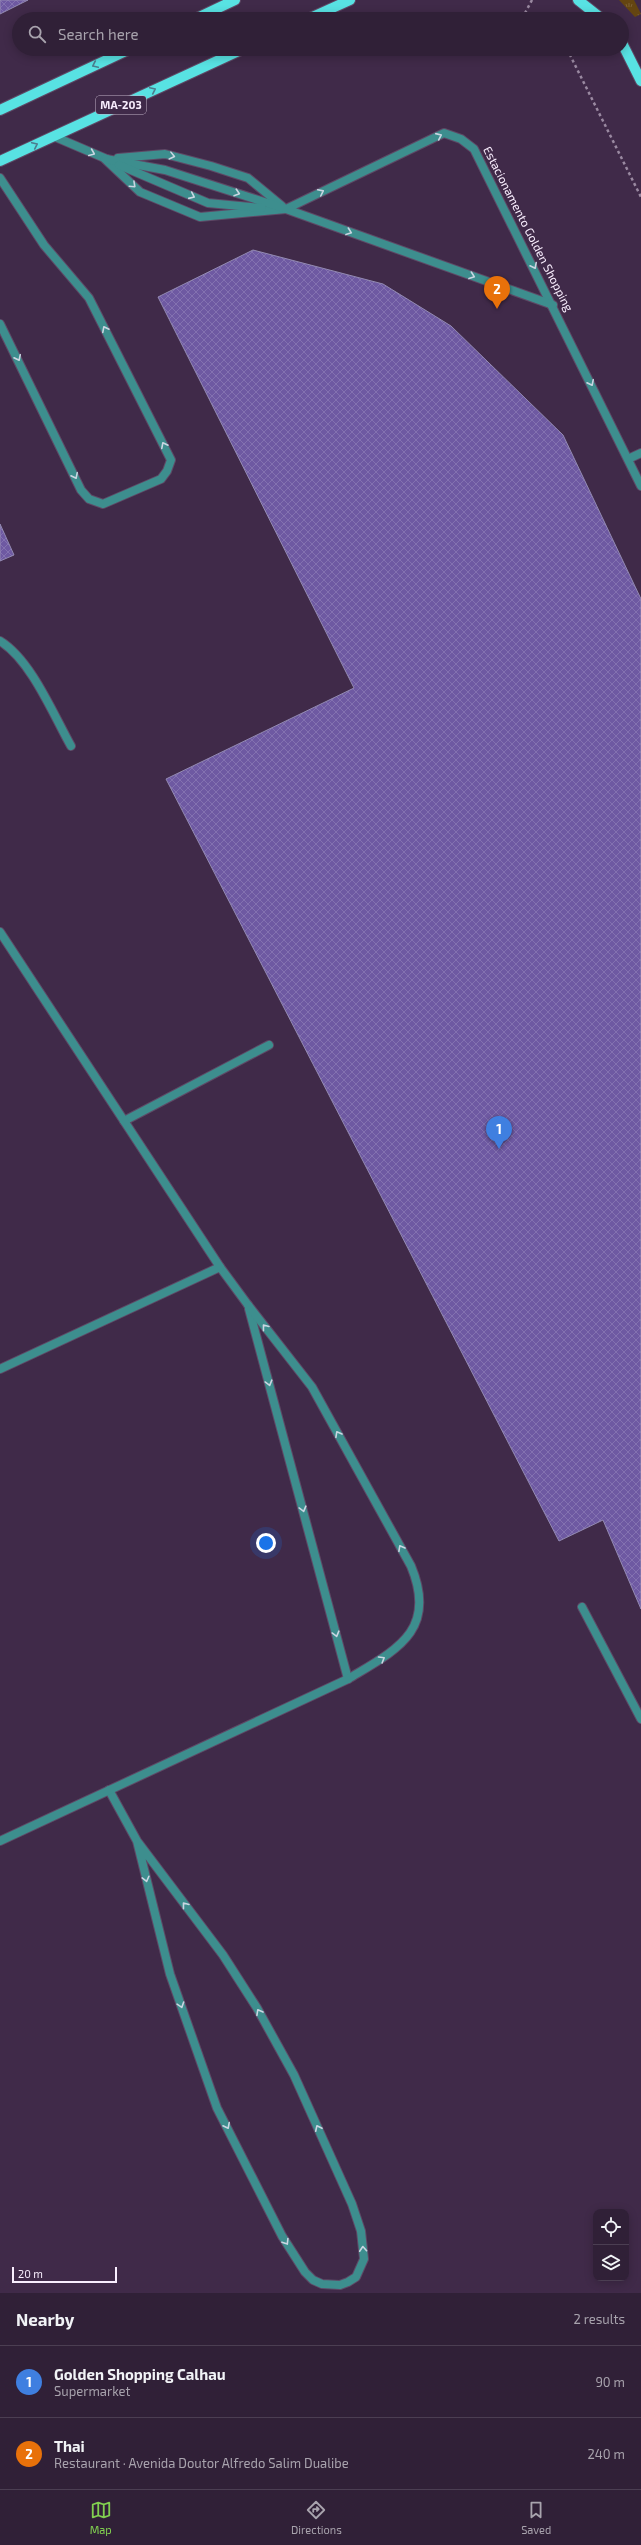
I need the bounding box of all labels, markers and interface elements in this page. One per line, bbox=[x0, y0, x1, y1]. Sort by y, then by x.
search box bbox=[12, 12, 629, 56]
icon: search bbox=[26, 23, 48, 45]
text: Search here bbox=[58, 25, 139, 43]
one-way arrow bbox=[91, 61, 98, 69]
one-way arrow bbox=[149, 87, 157, 95]
road number: MA-203 bbox=[96, 96, 146, 114]
one-way arrow bbox=[435, 133, 442, 141]
one-way arrow bbox=[31, 142, 39, 150]
street label: Estacionamento Golden Shopping bbox=[481, 144, 577, 314]
one-way arrow bbox=[87, 148, 95, 156]
one-way arrow bbox=[168, 152, 175, 160]
one-way arrow bbox=[128, 180, 136, 188]
one-way arrow bbox=[233, 189, 240, 197]
one-way arrow bbox=[317, 190, 325, 197]
one-way arrow bbox=[188, 192, 195, 200]
one-way arrow bbox=[346, 227, 353, 236]
one-way arrow bbox=[529, 262, 537, 269]
one-way arrow bbox=[468, 271, 475, 279]
pin: 2 bbox=[484, 276, 510, 309]
one-way arrow bbox=[102, 326, 110, 334]
one-way arrow bbox=[13, 354, 21, 362]
one-way arrow bbox=[586, 378, 594, 386]
one-way arrow bbox=[161, 442, 169, 450]
one-way arrow bbox=[70, 471, 78, 479]
pin: 1 bbox=[486, 1116, 512, 1149]
one-way arrow bbox=[263, 1324, 270, 1331]
one-way arrow bbox=[264, 1379, 273, 1386]
one-way arrow bbox=[336, 1431, 343, 1438]
one-way arrow bbox=[298, 1505, 306, 1512]
your location bbox=[256, 1533, 276, 1553]
one-way arrow bbox=[398, 1544, 406, 1552]
one-way arrow bbox=[331, 1630, 340, 1637]
one-way arrow bbox=[378, 1656, 385, 1663]
one-way arrow bbox=[141, 1875, 150, 1882]
one-way arrow bbox=[183, 1902, 190, 1909]
one-way arrow bbox=[176, 2001, 185, 2008]
one-way arrow bbox=[256, 2009, 263, 2016]
one-way arrow bbox=[222, 2122, 229, 2129]
one-way arrow bbox=[315, 2124, 323, 2132]
map controls bbox=[593, 2209, 629, 2281]
button: locate bbox=[593, 2209, 629, 2245]
one-way arrow bbox=[281, 2238, 288, 2245]
button: layers bbox=[593, 2245, 629, 2281]
one-way arrow bbox=[359, 2246, 368, 2252]
scale bar bbox=[12, 2265, 117, 2284]
text: 20 m bbox=[18, 2267, 43, 2280]
text: Nearby bbox=[16, 2309, 74, 2329]
text: 2 results bbox=[573, 2311, 625, 2327]
text: Golden Shopping Calhau bbox=[54, 2365, 226, 2383]
text: 1 bbox=[26, 2374, 32, 2390]
text: 90 m bbox=[595, 2374, 625, 2390]
text: Supermarket bbox=[54, 2383, 131, 2399]
text: Thai bbox=[54, 2437, 85, 2455]
text: 2 bbox=[25, 2446, 33, 2462]
text: 240 m bbox=[588, 2446, 625, 2462]
text: Restaurant · Avenida Doutor Alfredo Salim Dualibe bbox=[54, 2455, 349, 2471]
tab: Map bbox=[90, 2499, 112, 2536]
tab: Directions bbox=[291, 2499, 342, 2536]
tab: Saved bbox=[521, 2499, 551, 2536]

